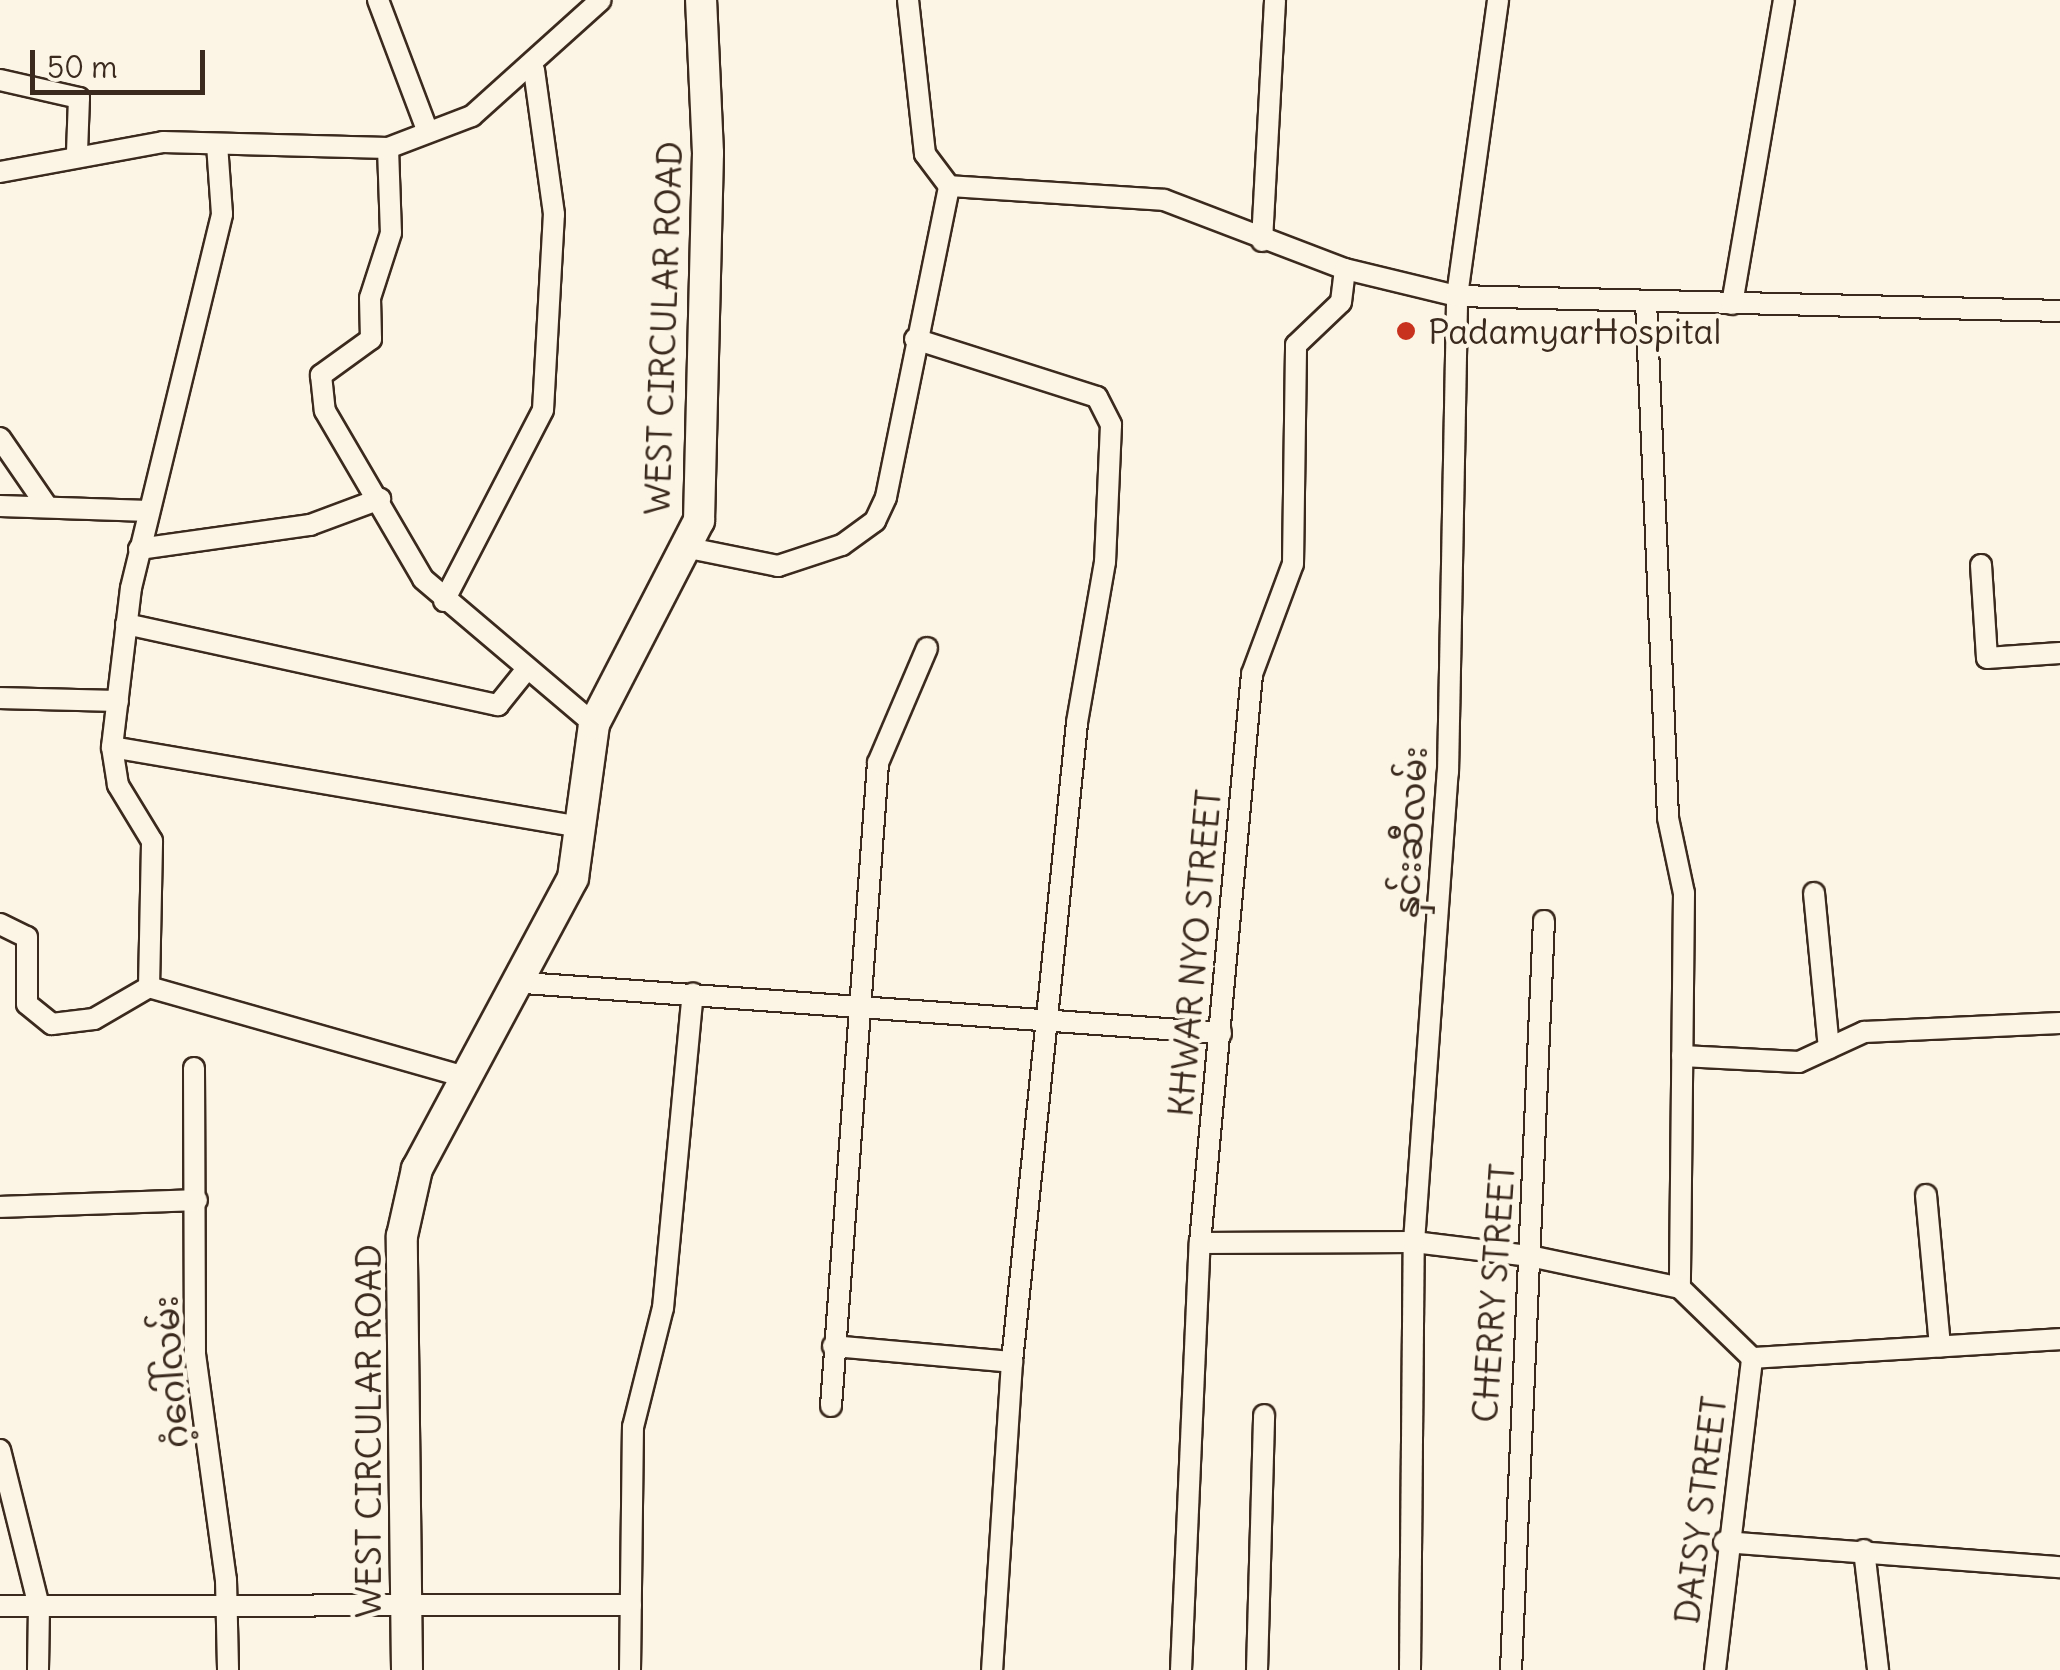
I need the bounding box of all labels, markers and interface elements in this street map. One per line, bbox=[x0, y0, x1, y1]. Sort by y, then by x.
scale bar bbox=[35, 30, 210, 92]
text: 50 m bbox=[47, 48, 117, 86]
street label: WEST CIRCULAR ROAD bbox=[635, 140, 691, 516]
place label: PadamyarHospital bbox=[1428, 310, 1721, 352]
marker: PadamyarHospital bbox=[1393, 318, 1419, 344]
street label: နှင်းဆီလမ်း bbox=[1385, 745, 1435, 919]
street label: KHWAR NYO STREET bbox=[1159, 788, 1229, 1118]
street label: CHERRY STREET bbox=[1463, 1162, 1523, 1424]
street label: WEST CIRCULAR ROAD bbox=[347, 1244, 389, 1618]
street label: ဂံ့ဂေါ်လမ်း bbox=[144, 1294, 196, 1450]
street label: DAISY STREET bbox=[1665, 1394, 1735, 1626]

